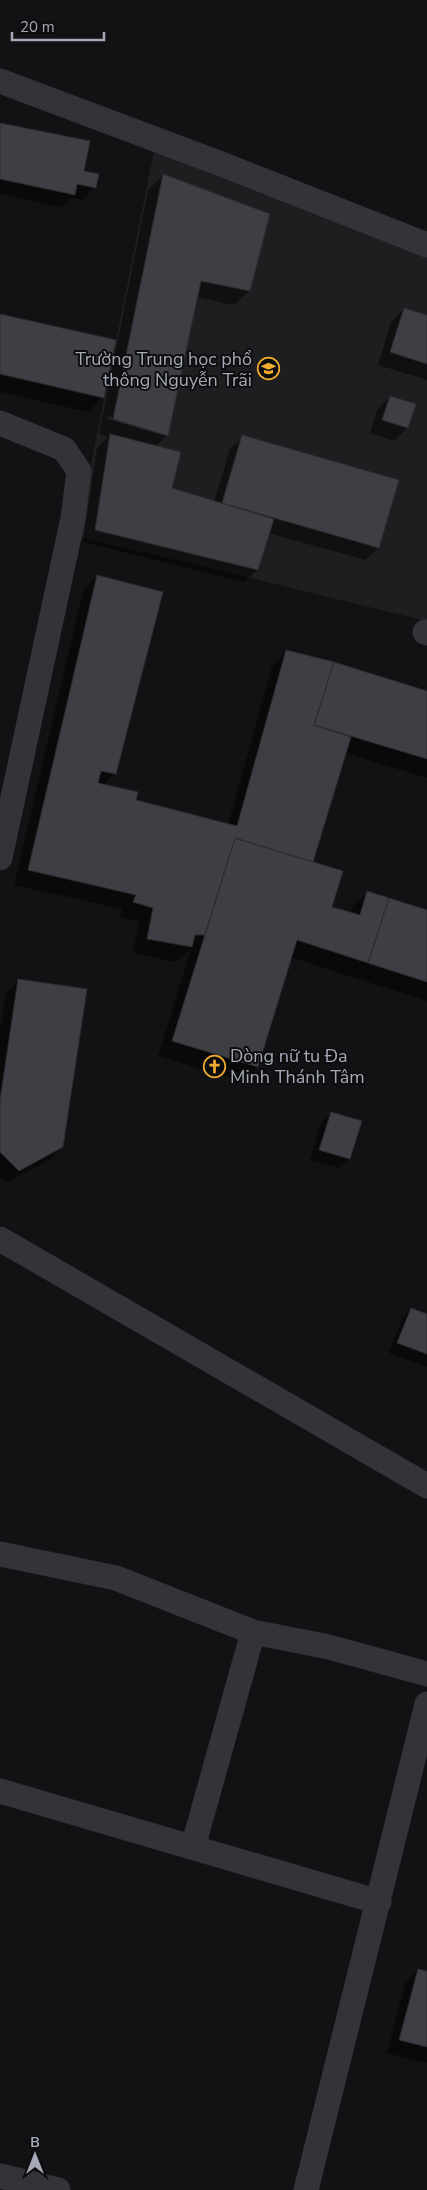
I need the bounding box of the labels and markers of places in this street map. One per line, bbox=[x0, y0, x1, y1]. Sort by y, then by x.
place label: Trường Trung học phổ thông Nguyễn Trãi bbox=[75, 347, 252, 392]
school or university icon: Trường Trung học phổ thông Nguyễn Trãi bbox=[256, 357, 280, 381]
place label: Dòng nữ tu Đa Minh Thánh Tâm bbox=[230, 1044, 365, 1089]
church icon: Dòng nữ tu Đa Minh Thánh Tâm bbox=[202, 1054, 226, 1078]

